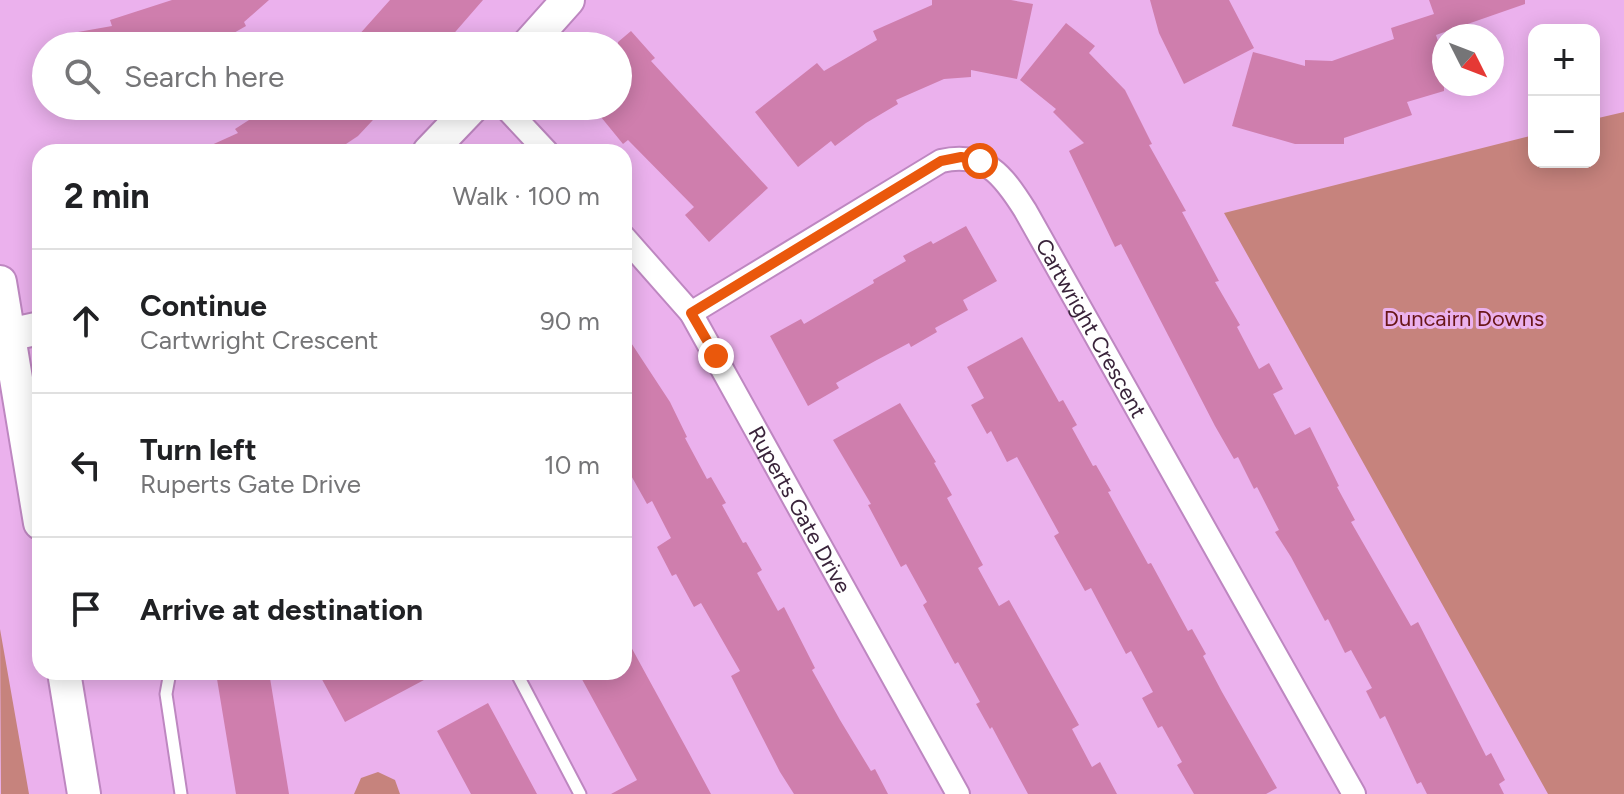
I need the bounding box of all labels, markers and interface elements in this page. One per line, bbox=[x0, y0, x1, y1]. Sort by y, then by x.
north arrow bbox=[1432, 24, 1504, 96]
map controls bbox=[1528, 24, 1600, 168]
button: + bbox=[1528, 24, 1600, 96]
search box bbox=[32, 32, 632, 120]
icon: search bbox=[60, 54, 104, 98]
text: Search here bbox=[124, 58, 284, 95]
button: − bbox=[1528, 96, 1600, 168]
route start bbox=[962, 143, 998, 179]
text: 2 min bbox=[64, 176, 150, 217]
text: Walk · 100 m bbox=[452, 180, 600, 212]
street label: Cartwright Crescent bbox=[1030, 233, 1153, 422]
text: Continue bbox=[140, 287, 267, 324]
icon: ahead bbox=[64, 299, 108, 343]
text: 90 m bbox=[540, 305, 600, 337]
park label: Duncairn Downs bbox=[1384, 305, 1544, 332]
text: Cartwright Crescent bbox=[140, 324, 378, 356]
route end bbox=[698, 338, 734, 374]
street label: Ruperts Gate Drive bbox=[743, 421, 857, 598]
text: Turn left bbox=[140, 431, 257, 468]
icon: left bbox=[64, 443, 108, 487]
text: 10 m bbox=[544, 449, 600, 481]
text: Ruperts Gate Drive bbox=[140, 468, 361, 500]
icon: arrive bbox=[64, 587, 108, 631]
text: Arrive at destination bbox=[140, 591, 423, 628]

